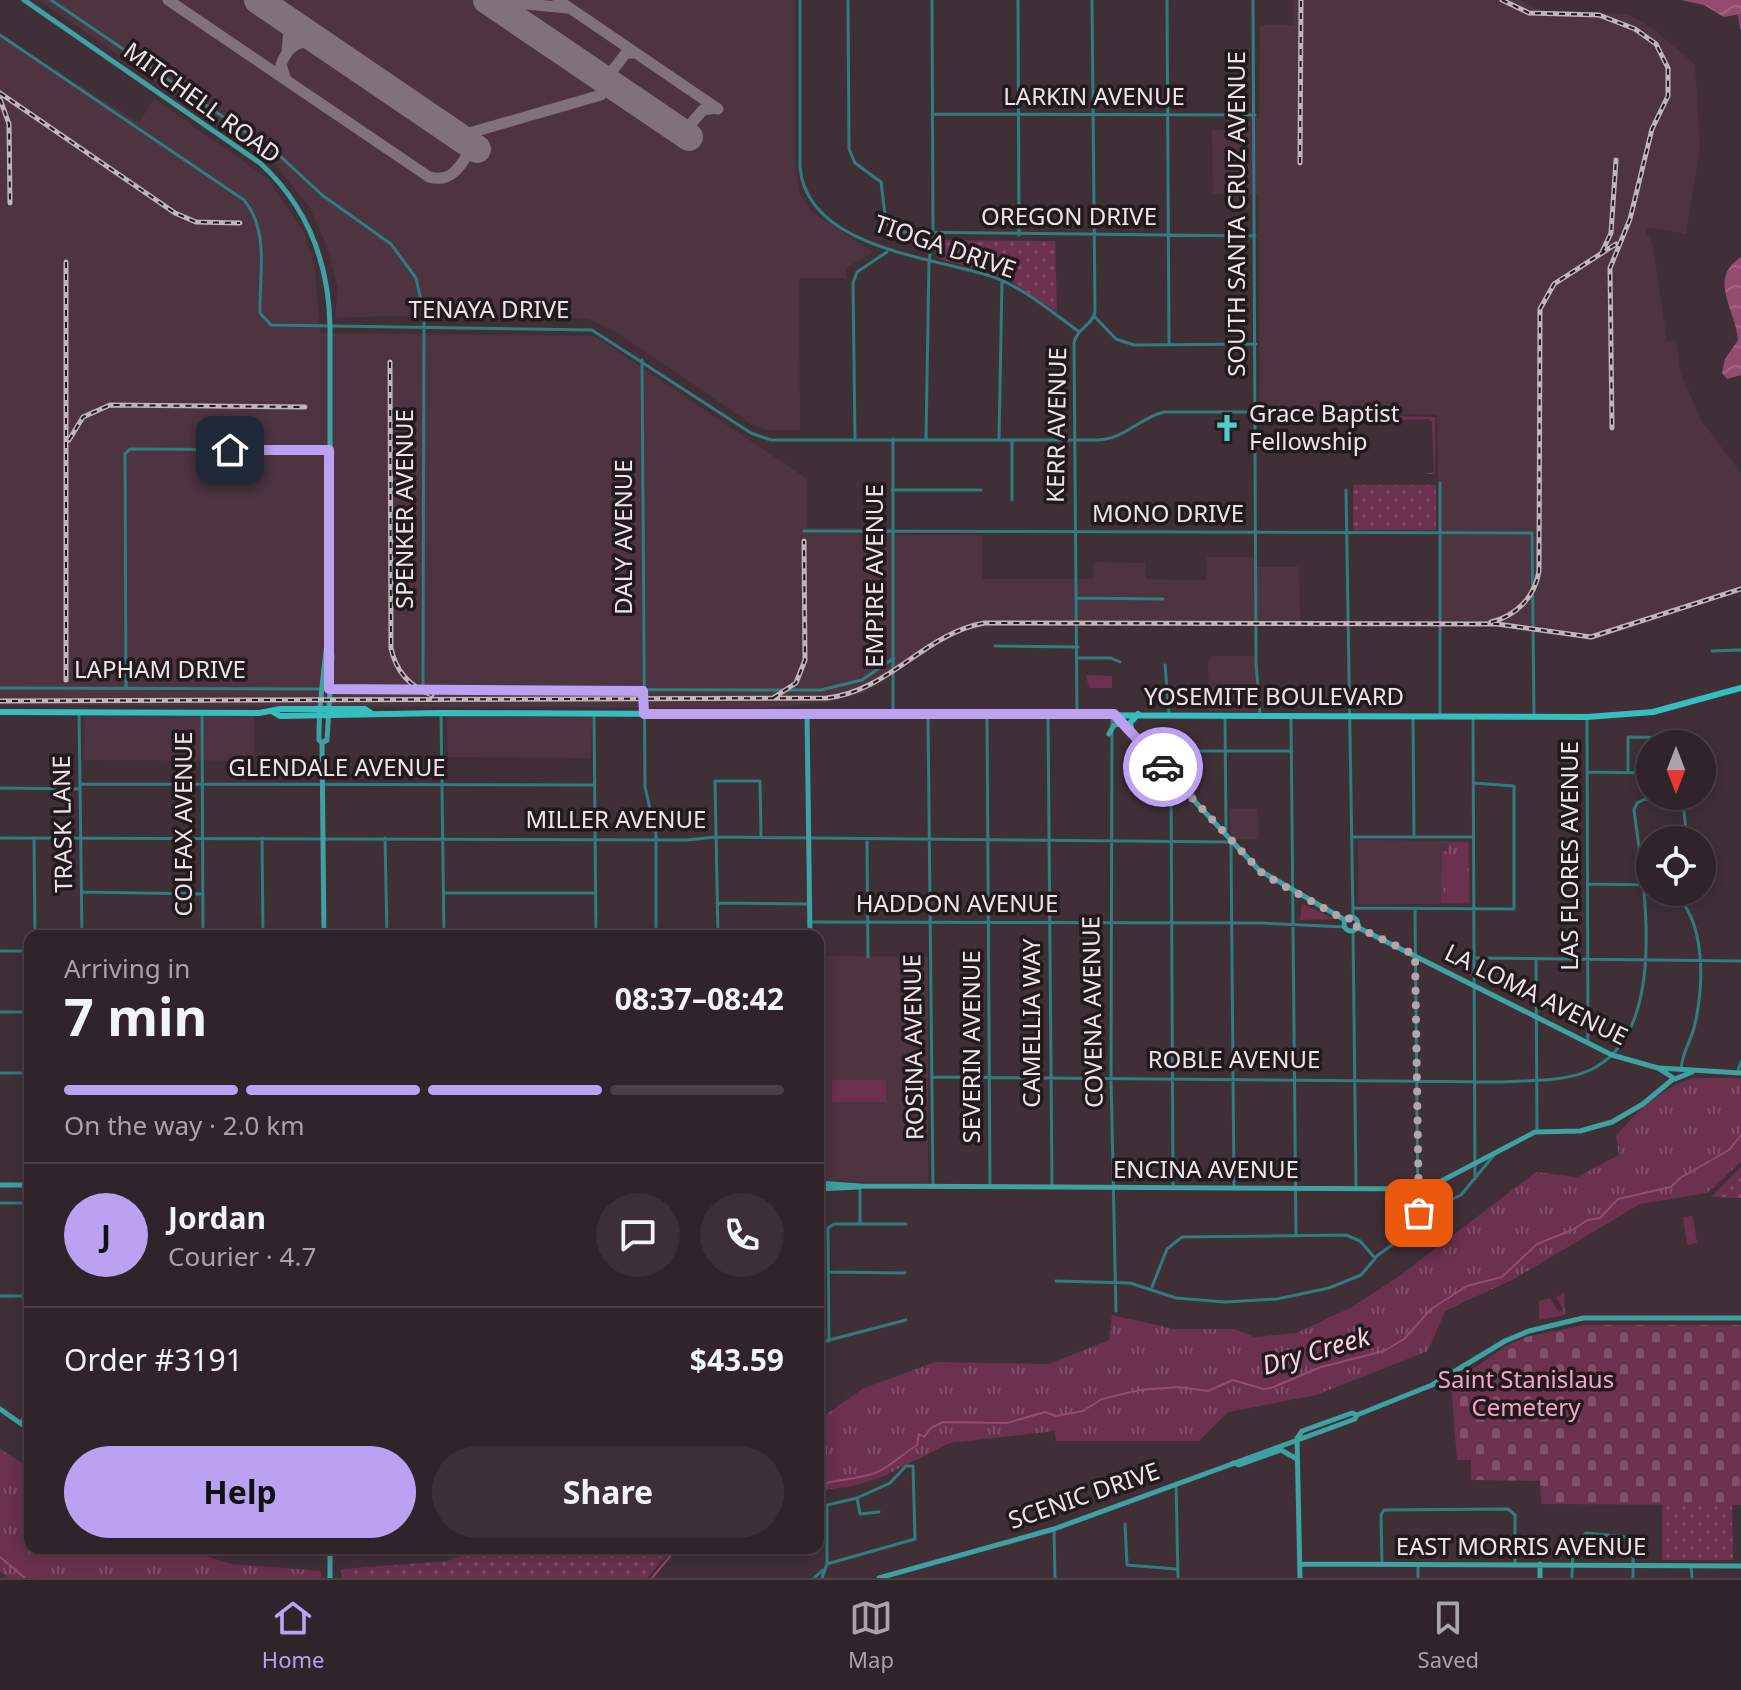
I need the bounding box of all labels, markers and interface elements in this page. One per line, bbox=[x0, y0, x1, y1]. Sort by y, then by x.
street label: MITCHELL ROAD bbox=[118, 34, 288, 170]
street label: SOUTH SANTA CRUZ AVENUE bbox=[1219, 51, 1252, 377]
street label: LARKIN AVENUE bbox=[1003, 79, 1185, 112]
street label: OREGON DRIVE bbox=[981, 199, 1157, 232]
street label: TIOGA DRIVE bbox=[870, 206, 1021, 285]
street label: TENAYA DRIVE bbox=[409, 292, 569, 325]
street label: KERR AVENUE bbox=[1038, 347, 1073, 503]
place label: Grace Baptist Fellowship bbox=[1249, 396, 1400, 457]
street label: SPENKER AVENUE bbox=[387, 409, 420, 609]
church icon: Grace Baptist Fellowship bbox=[1212, 413, 1242, 443]
pin bbox=[196, 416, 264, 484]
icon: home bbox=[208, 428, 252, 472]
street label: DALY AVENUE bbox=[606, 459, 639, 615]
street label: EMPIRE AVENUE bbox=[857, 484, 890, 668]
street label: MONO DRIVE bbox=[1092, 496, 1244, 529]
street label: LAPHAM DRIVE bbox=[74, 652, 246, 685]
street label: YOSEMITE BOULEVARD bbox=[1144, 679, 1404, 712]
courier bbox=[1123, 727, 1203, 807]
north arrow bbox=[1636, 730, 1716, 810]
map controls bbox=[1636, 730, 1716, 906]
street label: COLFAX AVENUE bbox=[166, 732, 199, 916]
street label: LAS FLORES AVENUE bbox=[1552, 741, 1585, 971]
icon: car bbox=[1141, 745, 1185, 789]
street label: GLENDALE AVENUE bbox=[228, 750, 446, 783]
street label: TRASK LANE bbox=[44, 755, 79, 893]
street label: MILLER AVENUE bbox=[526, 802, 706, 835]
button: locate bbox=[1636, 826, 1716, 906]
street label: HADDON AVENUE bbox=[856, 886, 1058, 919]
street label: COVENA AVENUE bbox=[1073, 916, 1110, 1108]
street label: LA LOMA AVENUE bbox=[1440, 935, 1634, 1052]
street label: CAMELLIA WAY bbox=[1014, 938, 1047, 1108]
text: Arriving in bbox=[64, 950, 190, 986]
street label: SEVERIN AVENUE bbox=[954, 950, 987, 1144]
street label: ROSINA AVENUE bbox=[894, 954, 931, 1140]
text: 08:37–08:42 bbox=[615, 978, 784, 1019]
text: 7 min bbox=[64, 980, 207, 1051]
street label: ROBLE AVENUE bbox=[1148, 1042, 1320, 1075]
text: On the way · 2.0 km bbox=[64, 1107, 304, 1143]
street label: ENCINA AVENUE bbox=[1113, 1152, 1299, 1185]
pin bbox=[1385, 1179, 1453, 1247]
icon: bag bbox=[1397, 1191, 1441, 1235]
button: chat bbox=[596, 1193, 680, 1277]
button: phone bbox=[700, 1193, 784, 1277]
text: Jordan bbox=[168, 1197, 266, 1238]
text: J bbox=[101, 1215, 111, 1256]
text: Courier · 4.7 bbox=[168, 1238, 316, 1274]
water label: Dry Creek bbox=[1258, 1317, 1375, 1383]
text: Order #3191 bbox=[64, 1339, 243, 1380]
text: $43.59 bbox=[690, 1339, 784, 1380]
park label: Saint Stanislaus Cemetery bbox=[1438, 1362, 1614, 1423]
button: Help bbox=[64, 1446, 416, 1538]
button: Share bbox=[432, 1446, 784, 1538]
street label: SCENIC DRIVE bbox=[1004, 1453, 1163, 1536]
street label: EAST MORRIS AVENUE bbox=[1396, 1529, 1646, 1562]
tab: Home bbox=[262, 1596, 324, 1674]
tab: Map bbox=[848, 1596, 894, 1674]
tab: Saved bbox=[1418, 1596, 1479, 1674]

